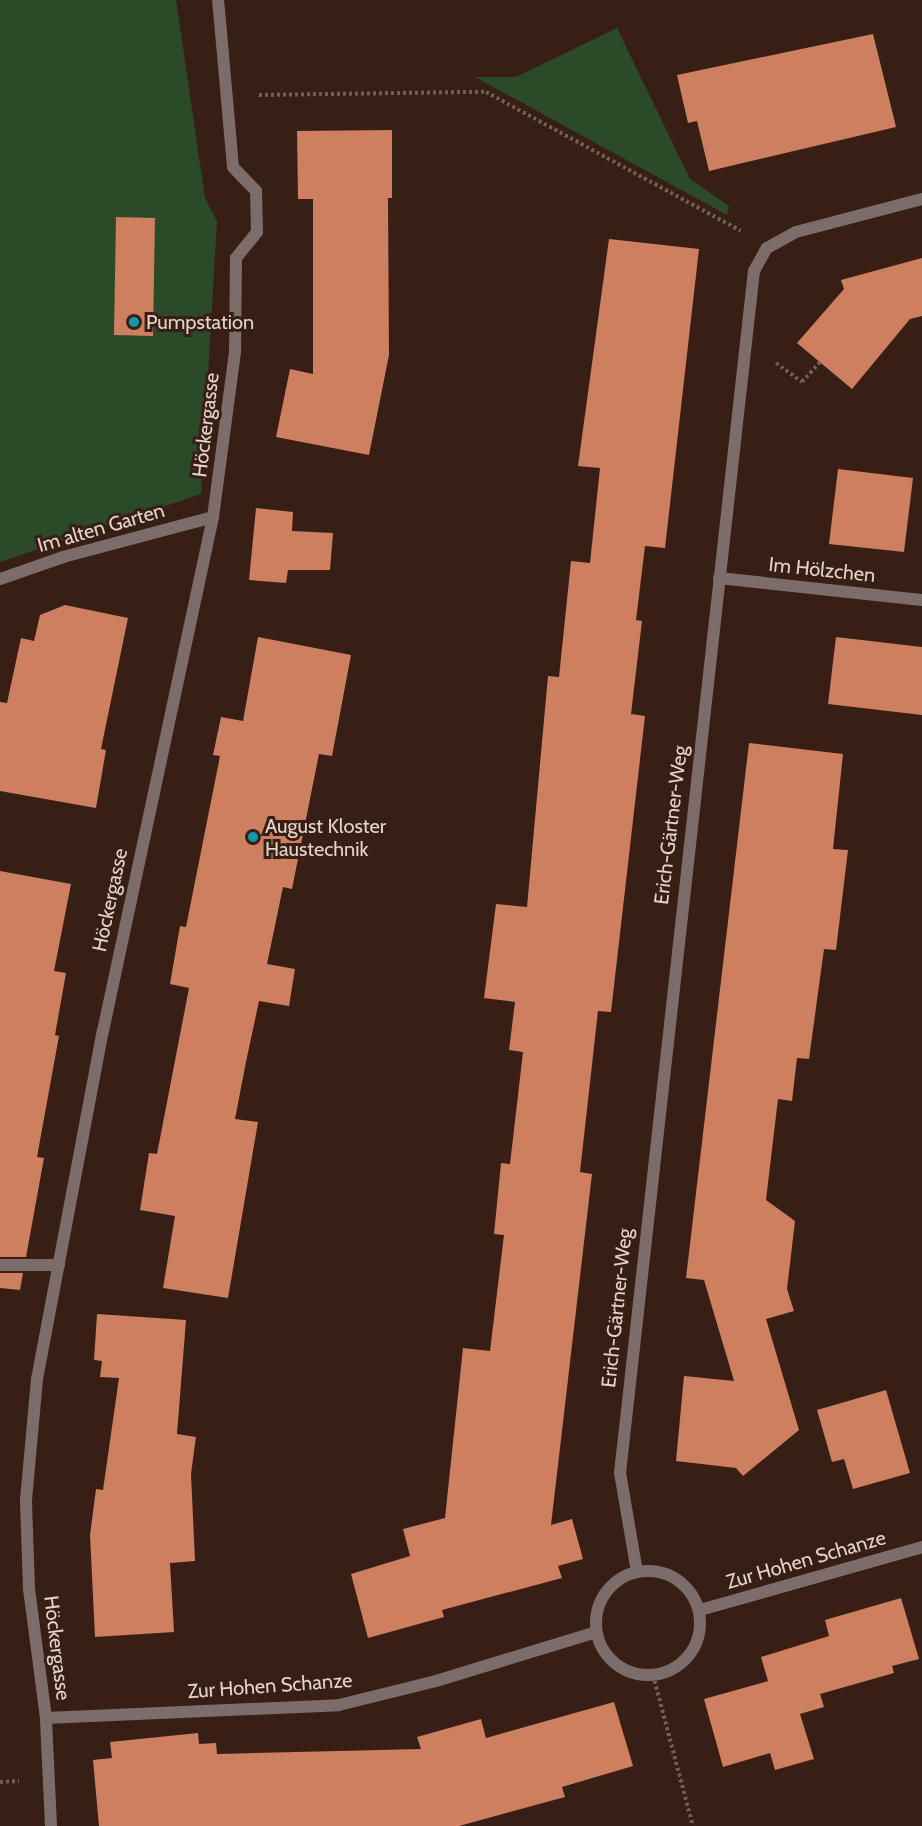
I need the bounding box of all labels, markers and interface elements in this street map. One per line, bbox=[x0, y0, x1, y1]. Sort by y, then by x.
place label: Pumpstation bbox=[146, 310, 254, 334]
marker: Pumpstation bbox=[127, 315, 141, 329]
street label: Höckergasse bbox=[188, 371, 224, 479]
street label: Im alten Garten bbox=[35, 498, 167, 558]
street label: Im Hölzchen bbox=[768, 552, 876, 588]
street label: Erich-Gärtner-Weg bbox=[649, 744, 693, 906]
place label: August Kloster Haustechnik bbox=[265, 814, 386, 861]
marker: August Kloster Haustechnik bbox=[246, 830, 260, 844]
street label: Höckergasse bbox=[87, 846, 133, 954]
street label: Erich-Gärtner-Weg bbox=[597, 1227, 637, 1389]
street label: Zur Hohen Schanze bbox=[723, 1526, 889, 1594]
street label: Höckergasse bbox=[39, 1594, 75, 1702]
street label: Zur Hohen Schanze bbox=[187, 1668, 353, 1704]

